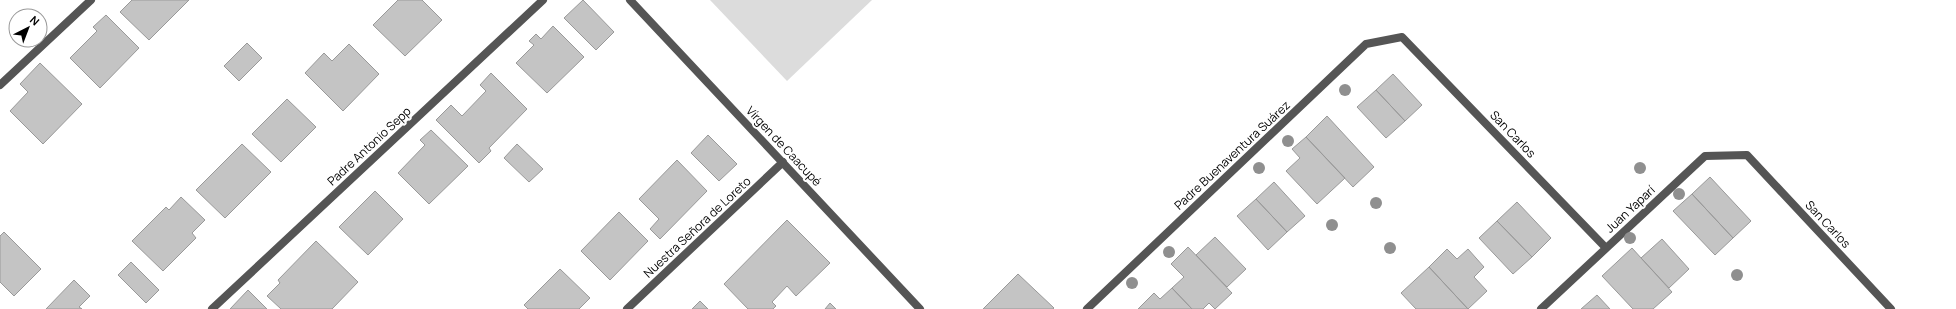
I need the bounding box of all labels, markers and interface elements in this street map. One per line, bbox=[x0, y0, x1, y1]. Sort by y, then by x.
north arrow bbox=[8, 8, 48, 48]
text: N bbox=[27, 12, 43, 28]
street label: Padre Buenaventura Suárez bbox=[1170, 97, 1294, 213]
street label: Vírgen de Caacupé bbox=[742, 102, 826, 190]
street label: Padre Antonio Sepp bbox=[323, 103, 415, 189]
street label: San Carlos bbox=[1486, 107, 1540, 161]
street label: Nuestra Señora de Loreto bbox=[640, 173, 754, 281]
street label: Juan Yaparí bbox=[1601, 181, 1659, 236]
street label: San Carlos bbox=[1802, 197, 1854, 251]

